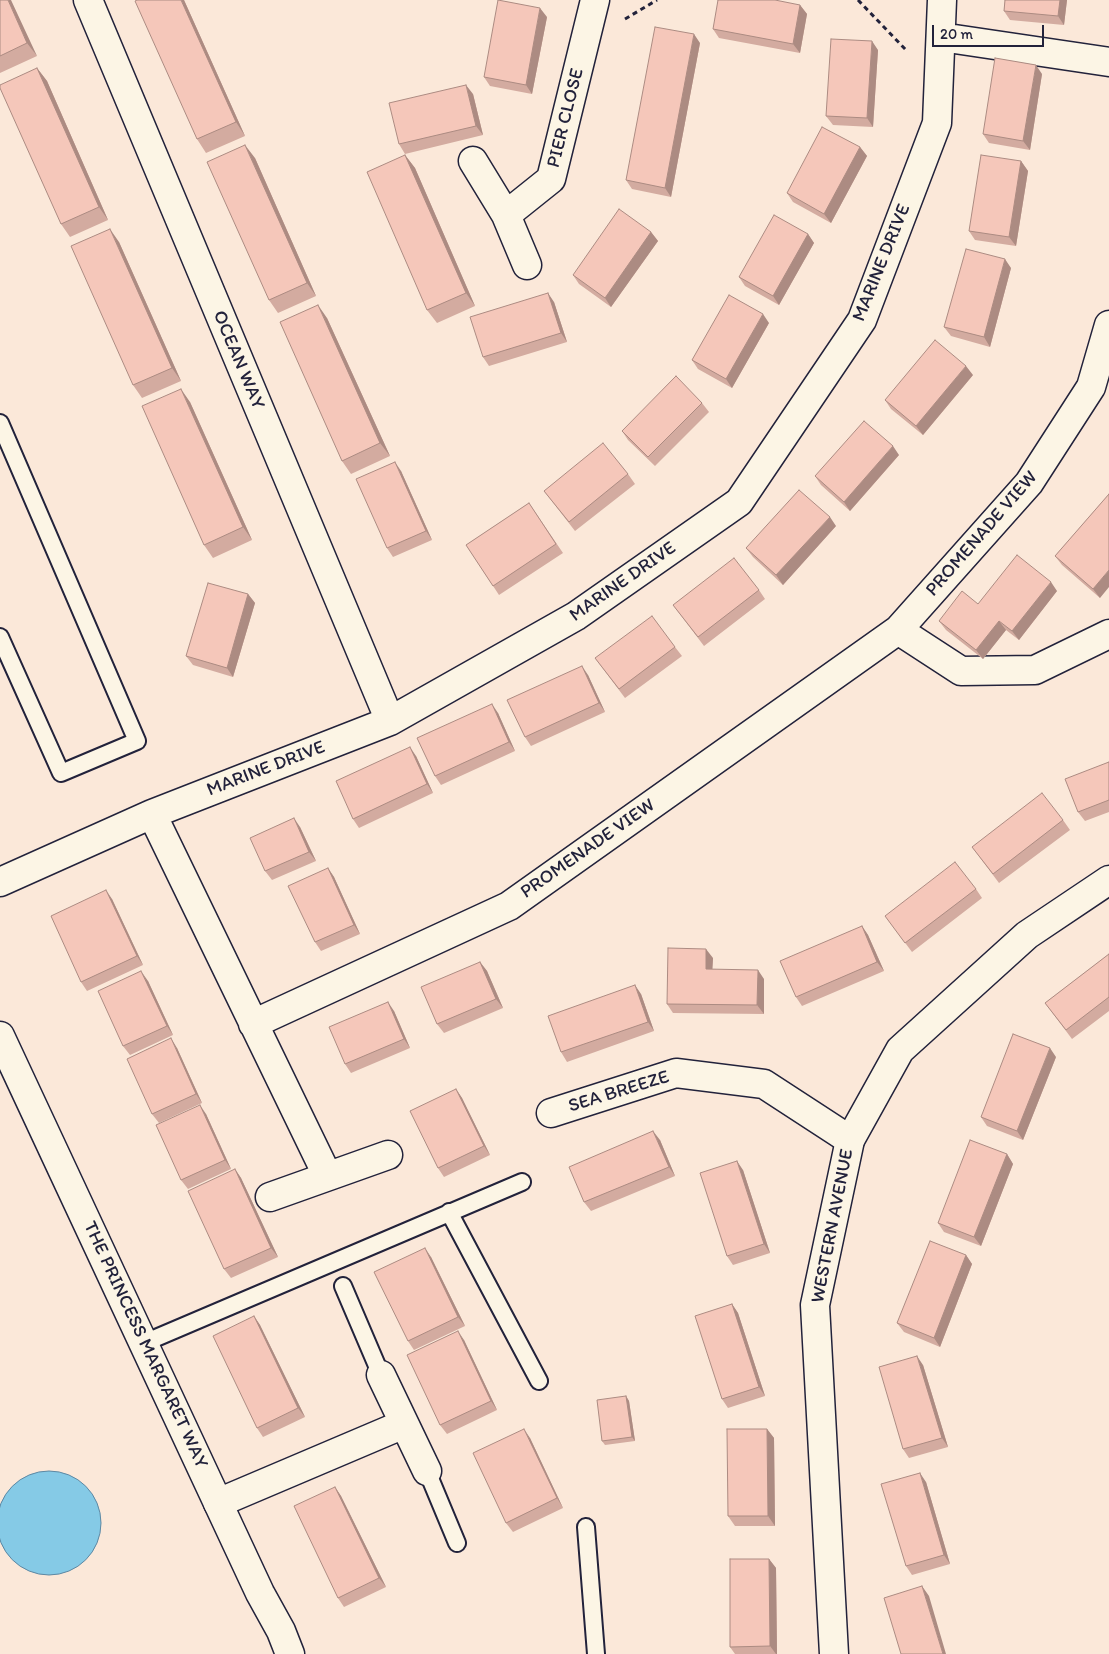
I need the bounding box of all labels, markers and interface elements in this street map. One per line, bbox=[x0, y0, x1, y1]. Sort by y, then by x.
scale bar bbox=[934, 15, 1046, 47]
text: 20 m bbox=[940, 25, 973, 43]
street label: PIER CLOSE bbox=[543, 66, 589, 170]
street label: MARINE DRIVE bbox=[848, 201, 916, 325]
street label: OCEAN WAY bbox=[207, 307, 269, 413]
street label: PROMENADE VIEW bbox=[921, 467, 1043, 601]
street label: MARINE DRIVE bbox=[565, 537, 681, 627]
street label: MARINE DRIVE bbox=[204, 736, 328, 802]
street label: PROMENADE VIEW bbox=[516, 794, 660, 904]
street label: SEA BREEZE bbox=[566, 1066, 672, 1118]
street label: WESTERN AVENUE bbox=[807, 1147, 859, 1305]
street label: THE PRINCESS MARGARET WAY bbox=[78, 1218, 212, 1472]

